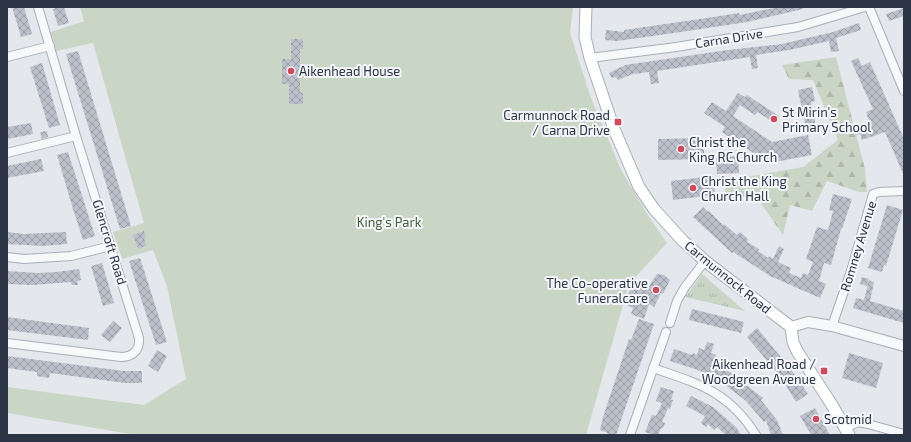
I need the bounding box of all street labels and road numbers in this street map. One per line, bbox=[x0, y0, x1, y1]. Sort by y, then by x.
street label: Carna Drive bbox=[694, 25, 764, 51]
street label: Glencroft Road bbox=[89, 198, 131, 286]
street label: Romney Avenue bbox=[837, 199, 879, 293]
street label: Carmunnock Road bbox=[681, 237, 775, 317]

